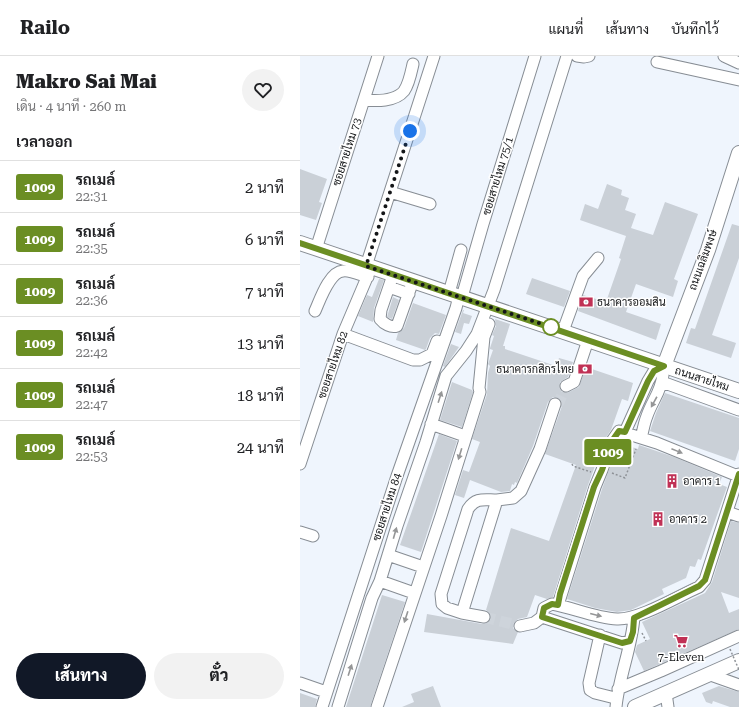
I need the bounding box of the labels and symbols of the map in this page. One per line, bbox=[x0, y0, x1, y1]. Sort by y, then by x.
street label: ซอยสายไหม 73 bbox=[328, 116, 364, 188]
your location bbox=[400, 121, 420, 141]
street label: ซอยสายไหม 75/1 bbox=[478, 135, 516, 217]
street label: ถนนเฉลิมพงษ์ bbox=[684, 227, 720, 292]
bank icon: ธนาคารออมสิน bbox=[578, 294, 594, 310]
place label: ธนาคารออมสิน bbox=[597, 296, 666, 309]
unlabelled marker bbox=[542, 318, 560, 336]
street label: ซอยสายไหม 82 bbox=[313, 329, 351, 401]
place label: ธนาคารกสิกรไทย bbox=[496, 361, 574, 376]
bank icon: ธนาคารกสิกรไทย bbox=[577, 361, 593, 377]
street label: ถนนสายไหม bbox=[673, 362, 731, 394]
one-way arrow bbox=[437, 390, 443, 402]
one-way arrow bbox=[651, 397, 657, 408]
line badge: 1009 bbox=[580, 439, 636, 465]
one-way arrow bbox=[457, 448, 463, 460]
one-way arrow bbox=[672, 449, 684, 455]
street label: ซอยสายไหม 84 bbox=[368, 470, 404, 543]
building icon: อาคาร 1 bbox=[664, 473, 680, 489]
place label: อาคาร 1 bbox=[683, 475, 721, 488]
building icon: อาคาร 2 bbox=[650, 511, 666, 527]
place label: อาคาร 2 bbox=[669, 513, 707, 526]
one-way arrow bbox=[392, 527, 398, 540]
one-way arrow bbox=[403, 611, 409, 623]
one-way arrow bbox=[590, 613, 602, 619]
supermarket icon: 7-Eleven bbox=[673, 633, 689, 649]
place label: 7-Eleven bbox=[658, 651, 704, 664]
one-way arrow bbox=[347, 664, 353, 676]

